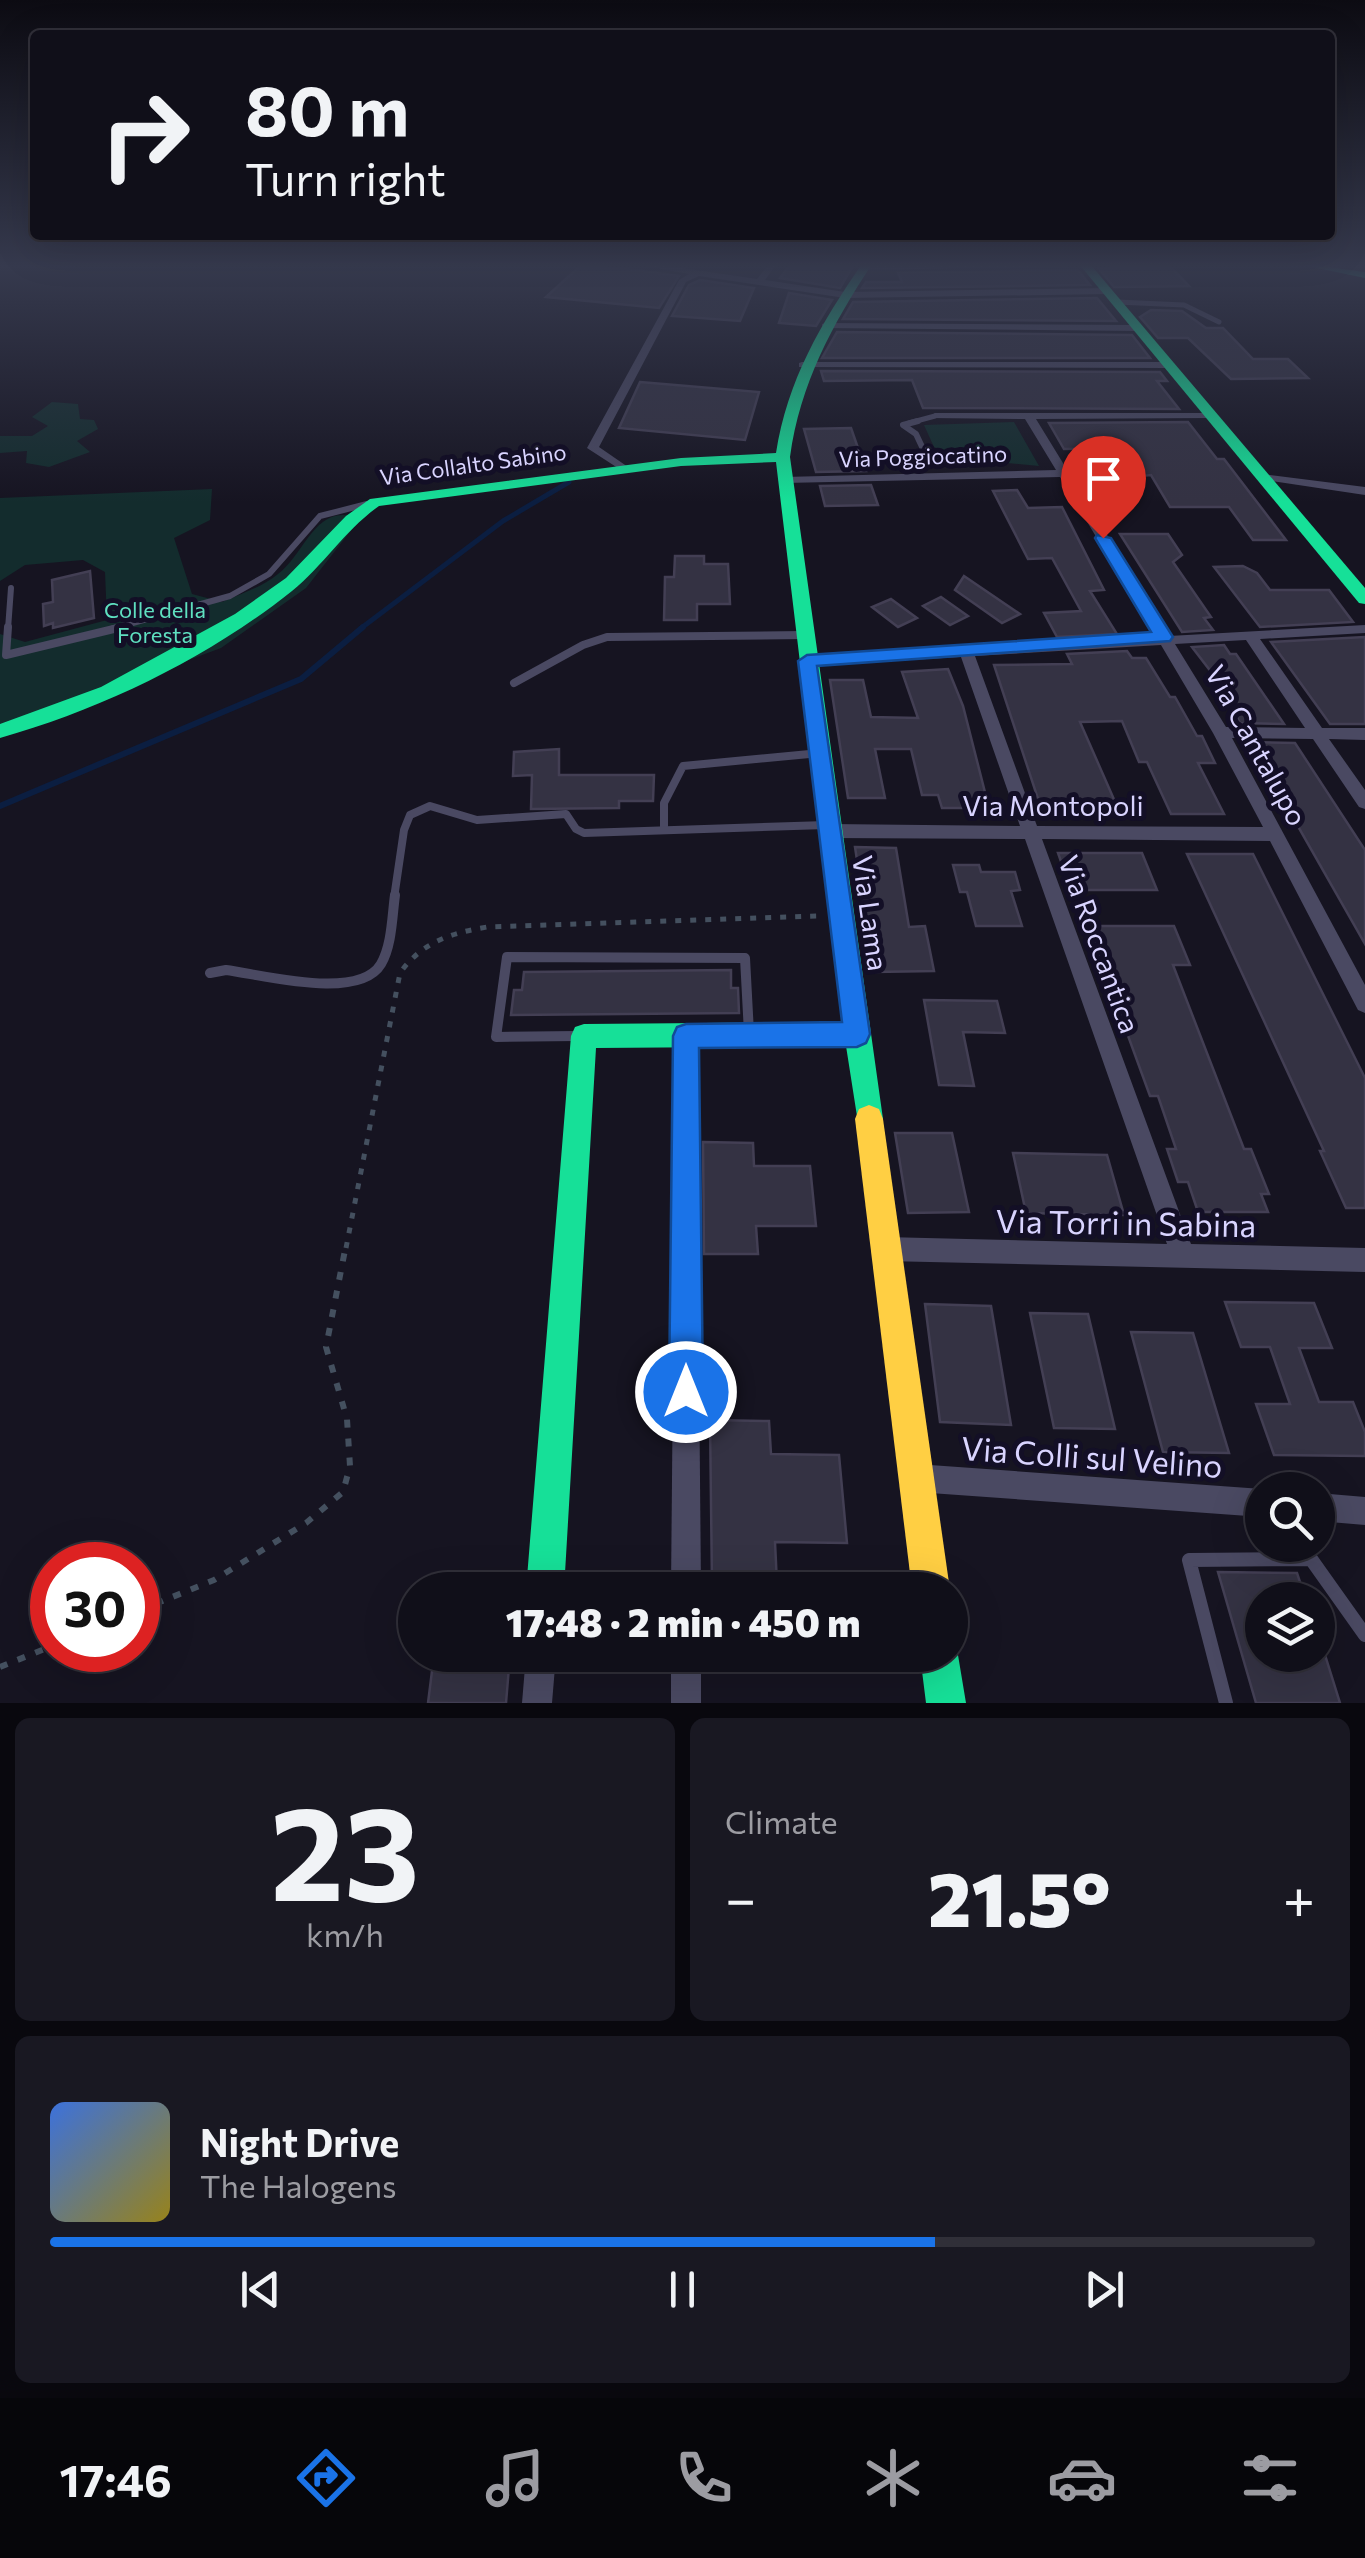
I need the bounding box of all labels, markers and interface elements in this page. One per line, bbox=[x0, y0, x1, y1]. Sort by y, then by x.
text: 80 m bbox=[245, 65, 409, 150]
icon: right bbox=[80, 70, 210, 200]
text: Turn right bbox=[245, 150, 446, 205]
pin bbox=[1061, 436, 1146, 539]
street label: Via Collalto Sabino bbox=[378, 438, 568, 490]
street label: Via Poggiocatino bbox=[838, 440, 1008, 472]
icon: arrive bbox=[1076, 451, 1131, 506]
park label: Colle della Foresta bbox=[104, 596, 206, 648]
street label: Via Cantalupo bbox=[1199, 659, 1315, 831]
street label: Via Montopoli bbox=[962, 788, 1144, 822]
street label: Via Roccantica bbox=[1052, 851, 1148, 1037]
street label: Via Lama bbox=[846, 853, 896, 973]
street label: Via Torri in Sabina bbox=[995, 1200, 1257, 1244]
position arrow bbox=[634, 1340, 738, 1444]
street label: Via Colli sul Velino bbox=[960, 1427, 1224, 1485]
map controls bbox=[1245, 1472, 1335, 1672]
button: search bbox=[1245, 1472, 1335, 1562]
speed limit sign: 30 bbox=[30, 1542, 160, 1672]
button: layers bbox=[1245, 1582, 1335, 1672]
text: 17:48 · 2 min · 450 m bbox=[506, 1598, 860, 1645]
text: 23 bbox=[270, 1769, 420, 1928]
text: Climate bbox=[725, 1801, 838, 1841]
text: 21.5° bbox=[928, 1851, 1111, 1942]
text: − bbox=[725, 1863, 756, 1930]
text: + bbox=[1283, 1863, 1315, 1930]
text: km/h bbox=[306, 1914, 384, 1954]
text: Night Drive bbox=[200, 2118, 399, 2165]
text: The Halogens bbox=[200, 2165, 397, 2205]
icon: previous bbox=[233, 2262, 288, 2317]
icon: pause bbox=[655, 2262, 710, 2317]
icon: next bbox=[1077, 2262, 1132, 2317]
icon: directions bbox=[291, 2443, 361, 2513]
icon: music bbox=[480, 2443, 550, 2513]
icon: phone bbox=[669, 2443, 739, 2513]
icon: climate bbox=[858, 2443, 928, 2513]
icon: car bbox=[1047, 2443, 1117, 2513]
icon: filters bbox=[1235, 2443, 1305, 2513]
text: 17:46 bbox=[59, 2451, 172, 2506]

